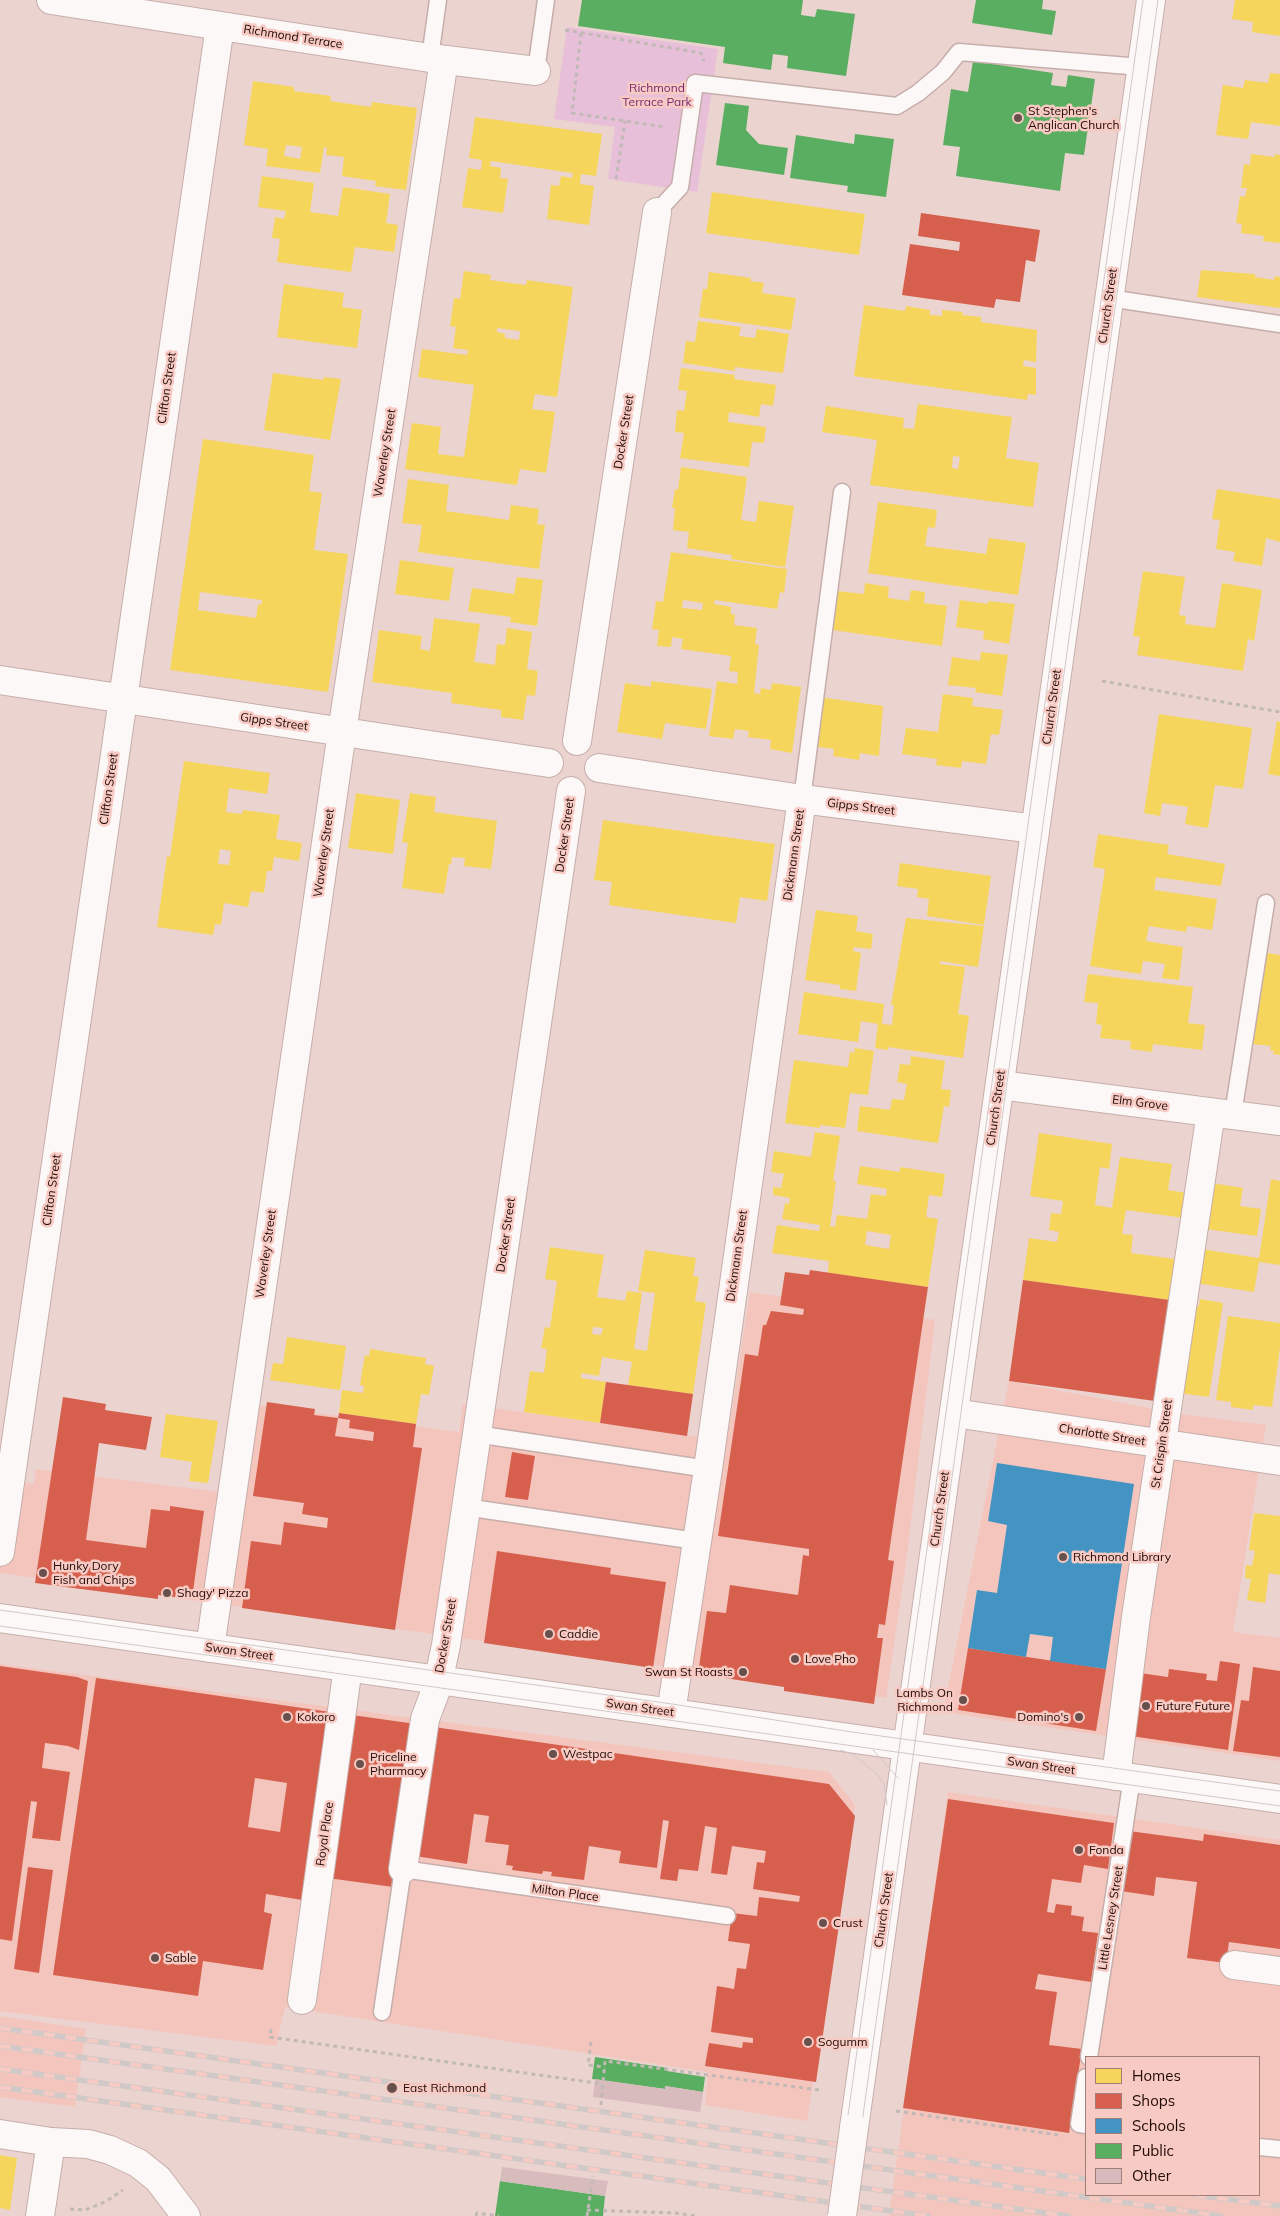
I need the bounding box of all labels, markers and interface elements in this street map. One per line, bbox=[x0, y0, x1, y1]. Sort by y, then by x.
street label: Richmond Terrace bbox=[243, 22, 343, 52]
park label: Richmond Terrace Park bbox=[622, 81, 692, 109]
place label: St Stephen's Anglican Church bbox=[1028, 104, 1119, 132]
marker: St Stephen's Anglican Church bbox=[1012, 112, 1024, 124]
street label: Church Street bbox=[1096, 268, 1120, 344]
street label: Clifton Street bbox=[155, 351, 179, 425]
street label: Docker Street bbox=[611, 394, 637, 470]
street label: Waverley Street bbox=[371, 408, 399, 498]
street label: Church Street bbox=[1040, 669, 1064, 745]
street label: Gipps Street bbox=[239, 710, 309, 734]
street label: Clifton Street bbox=[97, 752, 121, 826]
street label: Gipps Street bbox=[826, 796, 896, 818]
street label: Docker Street bbox=[553, 797, 577, 873]
street label: Waverley Street bbox=[311, 808, 337, 898]
street label: Dickmann Street bbox=[780, 808, 808, 902]
street label: Church Street bbox=[984, 1070, 1008, 1146]
street label: Elm Grove bbox=[1111, 1092, 1169, 1114]
street label: Clifton Street bbox=[40, 1153, 64, 1227]
street label: Docker Street bbox=[494, 1197, 518, 1273]
street label: Waverley Street bbox=[253, 1209, 279, 1299]
street label: Dickmann Street bbox=[723, 1209, 751, 1303]
street label: St Crispin Street bbox=[1149, 1399, 1175, 1489]
street label: Charlotte Street bbox=[1058, 1421, 1146, 1449]
street label: Church Street bbox=[928, 1471, 952, 1547]
place label: Richmond Library bbox=[1073, 1550, 1171, 1564]
marker: Richmond Library bbox=[1057, 1551, 1069, 1563]
place label: Hunky Dory Fish and Chips bbox=[53, 1559, 135, 1587]
marker: Hunky Dory Fish and Chips bbox=[37, 1567, 49, 1579]
place label: Shagy' Pizza bbox=[177, 1586, 248, 1600]
marker: Shagy' Pizza bbox=[161, 1587, 173, 1599]
street label: Docker Street bbox=[432, 1598, 460, 1674]
place label: Caddie bbox=[559, 1627, 598, 1641]
marker: Caddie bbox=[543, 1628, 555, 1640]
street label: Swan Street bbox=[204, 1640, 274, 1664]
place label: Love Pho bbox=[805, 1652, 856, 1666]
marker: Love Pho bbox=[789, 1653, 801, 1665]
place label: Swan St Roasts bbox=[645, 1665, 733, 1679]
marker: Swan St Roasts bbox=[737, 1666, 749, 1678]
place label: Lambs On Richmond bbox=[896, 1686, 953, 1714]
marker: Lambs On Richmond bbox=[957, 1694, 969, 1706]
street label: Swan Street bbox=[605, 1696, 675, 1720]
place label: Future Future bbox=[1156, 1699, 1230, 1713]
marker: Future Future bbox=[1140, 1700, 1152, 1712]
place label: Kokoro bbox=[297, 1710, 335, 1724]
place label: Domino's bbox=[1017, 1710, 1069, 1724]
marker: Kokoro bbox=[281, 1711, 293, 1723]
marker: Domino's bbox=[1073, 1711, 1085, 1723]
place label: Westpac bbox=[563, 1747, 613, 1761]
marker: Westpac bbox=[547, 1748, 559, 1760]
place label: Priceline Pharmacy bbox=[370, 1750, 426, 1778]
street label: Swan Street bbox=[1006, 1754, 1076, 1778]
marker: Priceline Pharmacy bbox=[354, 1758, 366, 1770]
street label: Royal Place bbox=[313, 1801, 337, 1867]
place label: Fonda bbox=[1089, 1843, 1124, 1857]
marker: Fonda bbox=[1073, 1844, 1085, 1856]
street label: Little Lesney Street bbox=[1096, 1865, 1126, 1971]
street label: Church Street bbox=[872, 1872, 896, 1948]
street label: Milton Place bbox=[531, 1881, 599, 1905]
place label: Crust bbox=[833, 1916, 863, 1930]
marker: Crust bbox=[817, 1917, 829, 1929]
place label: Sable bbox=[165, 1951, 196, 1965]
marker: Sable bbox=[149, 1952, 161, 1964]
place label: Sogumm bbox=[818, 2035, 868, 2049]
marker: Sogumm bbox=[802, 2036, 814, 2048]
legend bbox=[1085, 2056, 1260, 2196]
text: Homes bbox=[1132, 2066, 1181, 2085]
marker: East Richmond bbox=[385, 2081, 399, 2095]
place label: East Richmond bbox=[403, 2081, 486, 2095]
text: Shops bbox=[1132, 2091, 1175, 2110]
text: Schools bbox=[1132, 2116, 1186, 2135]
text: Public bbox=[1132, 2141, 1174, 2160]
text: Other bbox=[1132, 2166, 1171, 2185]

